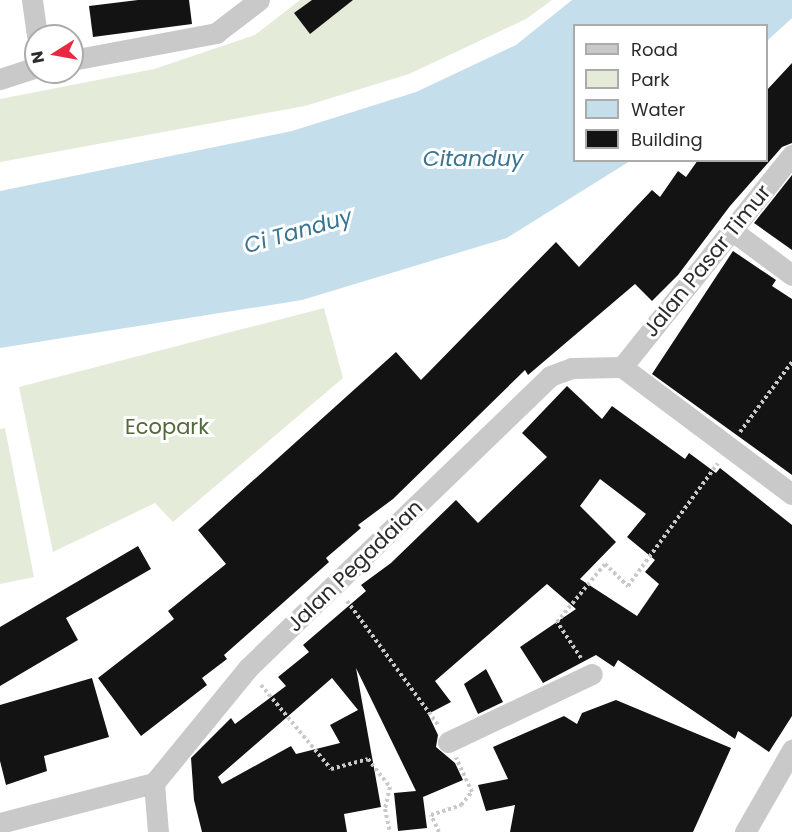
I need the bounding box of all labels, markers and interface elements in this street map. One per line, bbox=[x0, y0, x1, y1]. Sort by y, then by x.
north arrow bbox=[24, 24, 84, 84]
legend bbox=[573, 24, 768, 162]
text: Road bbox=[631, 37, 678, 62]
text: N bbox=[25, 49, 50, 65]
text: Park bbox=[631, 67, 670, 92]
text: Water bbox=[631, 97, 685, 122]
text: Building bbox=[631, 127, 703, 152]
water label: Citanduy bbox=[423, 146, 523, 172]
street label: Jalan Pasar Timur bbox=[638, 180, 776, 342]
water label: Ci Tanduy bbox=[241, 203, 355, 259]
park label: Ecopark bbox=[125, 414, 209, 440]
street label: Jalan Pegadaian bbox=[282, 495, 428, 637]

